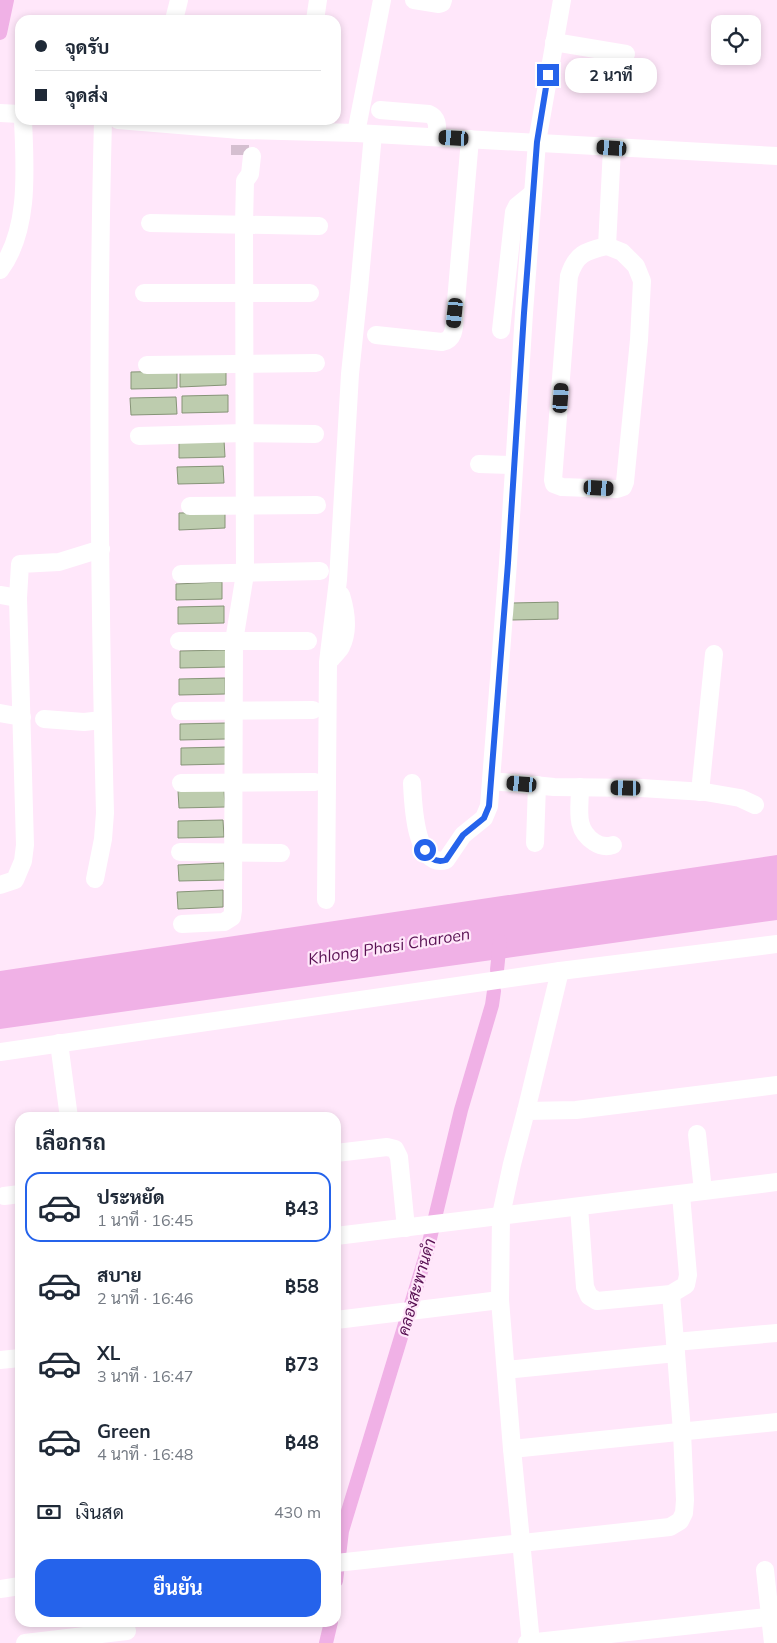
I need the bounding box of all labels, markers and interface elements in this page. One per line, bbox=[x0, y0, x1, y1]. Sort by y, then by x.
map controls bbox=[711, 15, 761, 65]
button: locate bbox=[711, 15, 761, 65]
text: จุดรับ bbox=[65, 35, 109, 59]
callout: 2 นาที bbox=[566, 58, 658, 92]
route end bbox=[537, 64, 559, 86]
text: 2 นาที bbox=[589, 65, 633, 85]
text: จุดส่ง bbox=[65, 83, 108, 107]
car bbox=[438, 130, 469, 146]
car bbox=[596, 139, 627, 157]
car bbox=[445, 297, 464, 329]
car bbox=[552, 383, 569, 413]
car bbox=[583, 480, 614, 496]
car bbox=[506, 775, 537, 793]
car bbox=[610, 780, 641, 796]
route start bbox=[414, 839, 436, 861]
water label: Khlong Phasi Charoen bbox=[307, 923, 471, 969]
text: เลือกรถ bbox=[35, 1128, 106, 1156]
icon: car bbox=[37, 1185, 82, 1230]
text: ประหยัด bbox=[97, 1185, 165, 1209]
text: ฿43 bbox=[285, 1196, 319, 1220]
text: 1 นาที · 16:45 bbox=[97, 1210, 193, 1230]
water label: คลองสะพานดำ bbox=[393, 1236, 439, 1338]
icon: car bbox=[37, 1263, 82, 1308]
text: สบาย bbox=[97, 1263, 142, 1287]
text: ฿58 bbox=[285, 1274, 319, 1298]
text: 2 นาที · 16:46 bbox=[97, 1288, 193, 1308]
icon: car bbox=[37, 1341, 82, 1386]
text: XL bbox=[97, 1341, 120, 1365]
text: ฿73 bbox=[285, 1352, 319, 1376]
text: 3 นาที · 16:47 bbox=[97, 1366, 193, 1386]
icon: car bbox=[37, 1419, 82, 1464]
text: Green bbox=[97, 1419, 151, 1443]
text: ฿48 bbox=[285, 1430, 319, 1454]
text: 4 นาที · 16:48 bbox=[97, 1444, 193, 1464]
icon: cash bbox=[35, 1498, 63, 1526]
text: เงินสด bbox=[75, 1500, 124, 1524]
text: 430 m bbox=[274, 1502, 321, 1522]
button: ยืนยัน bbox=[35, 1559, 321, 1617]

